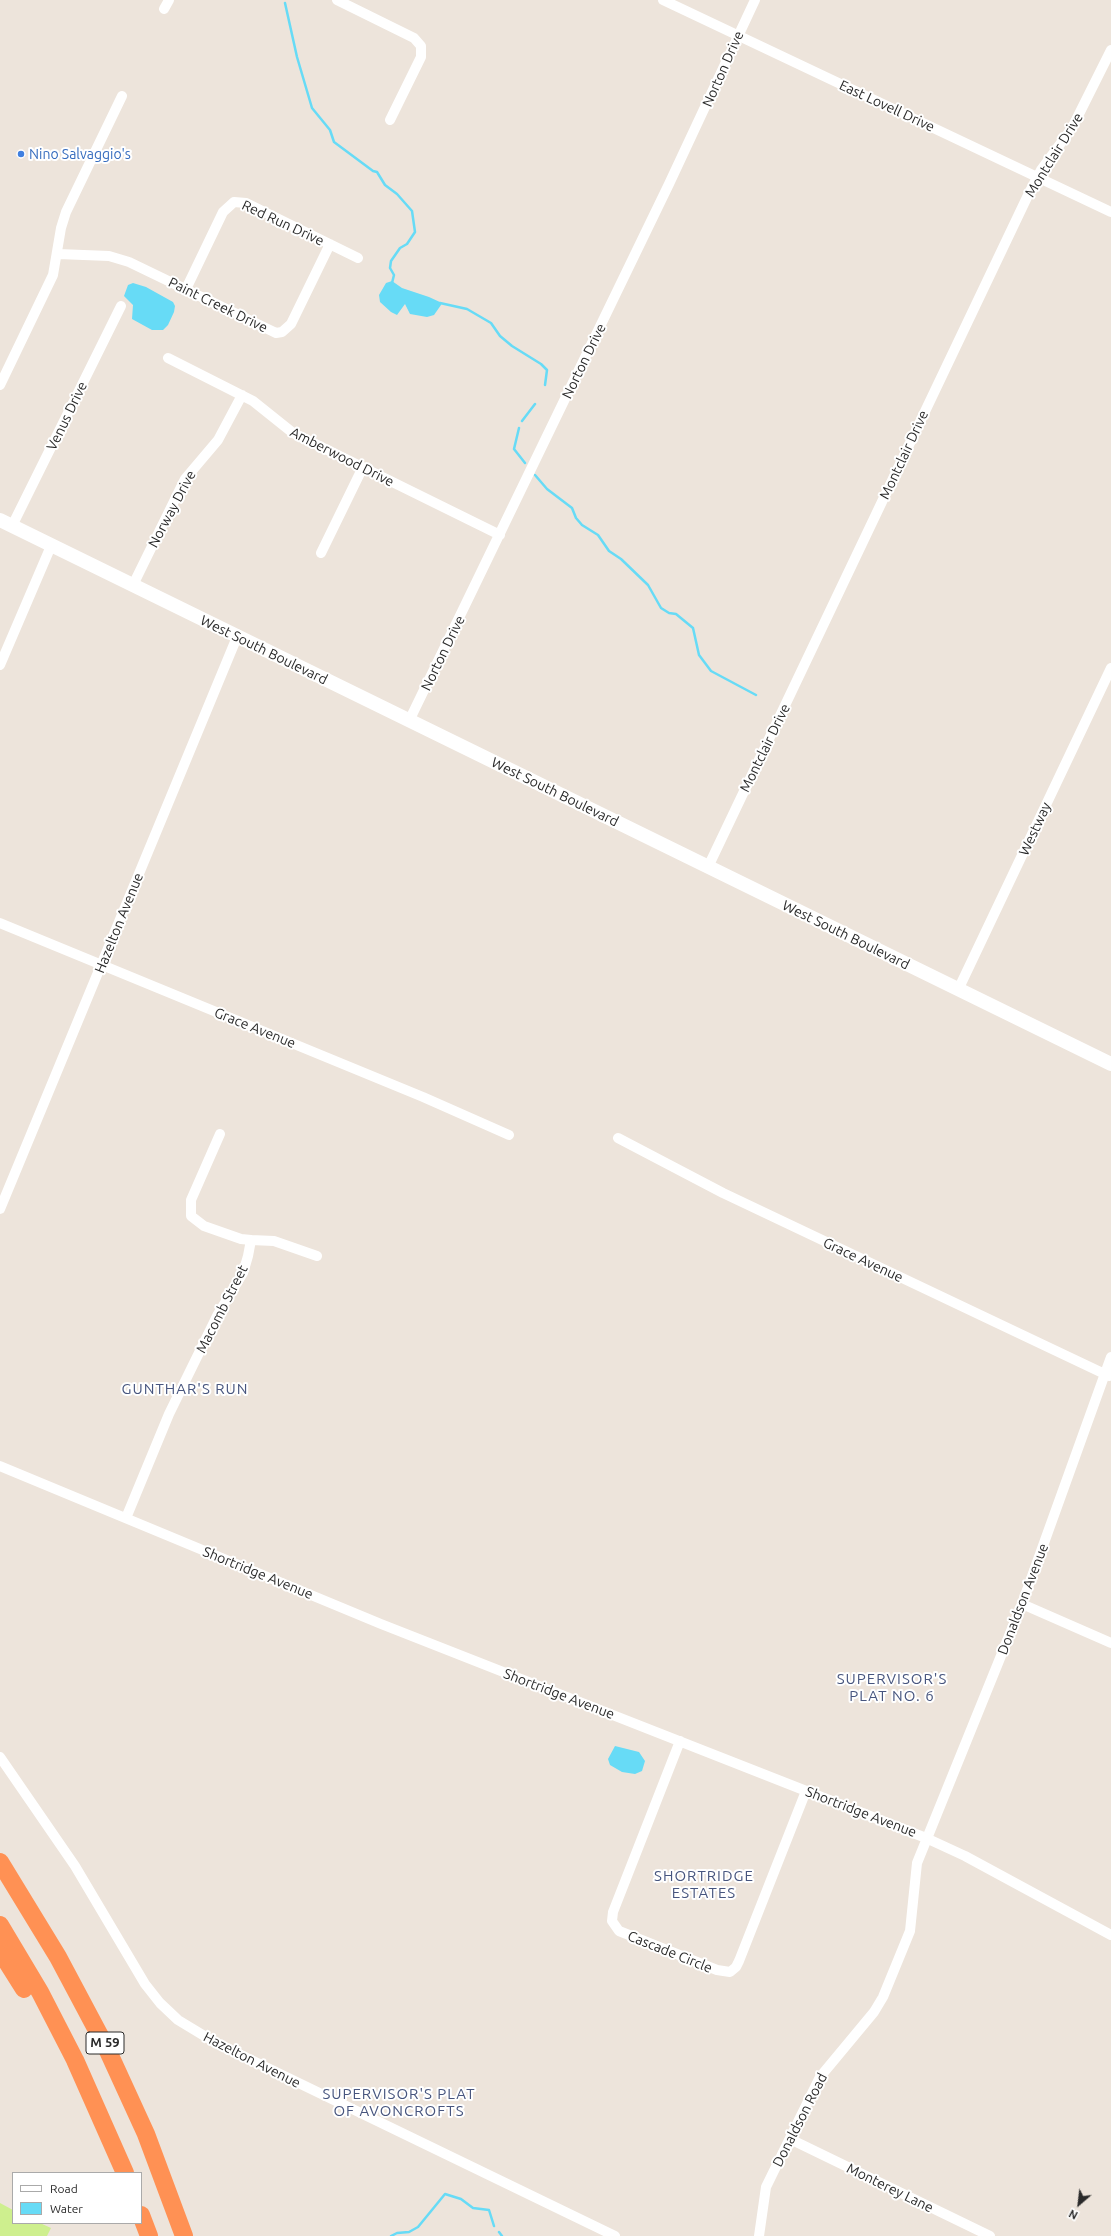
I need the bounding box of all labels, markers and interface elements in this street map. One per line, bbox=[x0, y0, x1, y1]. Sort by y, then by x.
street label: Norton Drive bbox=[699, 28, 747, 110]
street label: East Lovell Drive bbox=[837, 77, 937, 135]
street label: Montclair Drive bbox=[1021, 110, 1087, 200]
place label: Nino Salvaggio's bbox=[29, 146, 131, 162]
marker: Nino Salvaggio's bbox=[16, 149, 26, 159]
street label: Red Run Drive bbox=[239, 197, 327, 249]
street label: Paint Creek Drive bbox=[166, 274, 270, 336]
street label: Norton Drive bbox=[559, 321, 609, 401]
street label: Venus Drive bbox=[43, 379, 91, 453]
street label: Montclair Drive bbox=[876, 408, 932, 502]
street label: Amberwood Drive bbox=[287, 424, 397, 490]
street label: Norway Drive bbox=[145, 468, 199, 550]
street label: West South Boulevard bbox=[198, 612, 330, 688]
street label: Norton Drive bbox=[418, 613, 468, 693]
street label: Montclair Drive bbox=[736, 701, 794, 795]
street label: West South Boulevard bbox=[489, 754, 621, 830]
street label: Westway bbox=[1015, 800, 1055, 858]
street label: Hazelton Avenue bbox=[91, 870, 147, 976]
street label: West South Boulevard bbox=[780, 897, 912, 973]
street label: Grace Avenue bbox=[212, 1004, 298, 1052]
street label: Grace Avenue bbox=[820, 1234, 906, 1286]
street label: Macomb Street bbox=[193, 1262, 251, 1356]
district label: GUNTHAR'S RUN bbox=[121, 1380, 249, 1398]
street label: Donaldson Avenue bbox=[994, 1541, 1052, 1657]
street label: Shortridge Avenue bbox=[200, 1543, 316, 1603]
street label: Shortridge Avenue bbox=[501, 1665, 617, 1723]
district label: SUPERVISOR'S PLAT NO. 6 bbox=[837, 1670, 947, 1705]
street label: Shortridge Avenue bbox=[803, 1783, 919, 1841]
district label: SHORTRIDGE ESTATES bbox=[654, 1867, 754, 1902]
street label: Cascade Circle bbox=[625, 1927, 715, 1977]
street label: Hazelton Avenue bbox=[201, 2028, 303, 2092]
road number: M 59 bbox=[86, 2032, 124, 2054]
street label: Donaldson Road bbox=[769, 2070, 831, 2170]
district label: SUPERVISOR'S PLAT OF AVONCROFTS bbox=[322, 2085, 476, 2120]
street label: Monterey Lane bbox=[844, 2160, 936, 2216]
legend bbox=[12, 2172, 142, 2224]
text: Road bbox=[50, 2182, 78, 2195]
north arrow bbox=[1059, 2184, 1099, 2224]
text: Water bbox=[50, 2202, 83, 2215]
text: N bbox=[1067, 2207, 1080, 2222]

